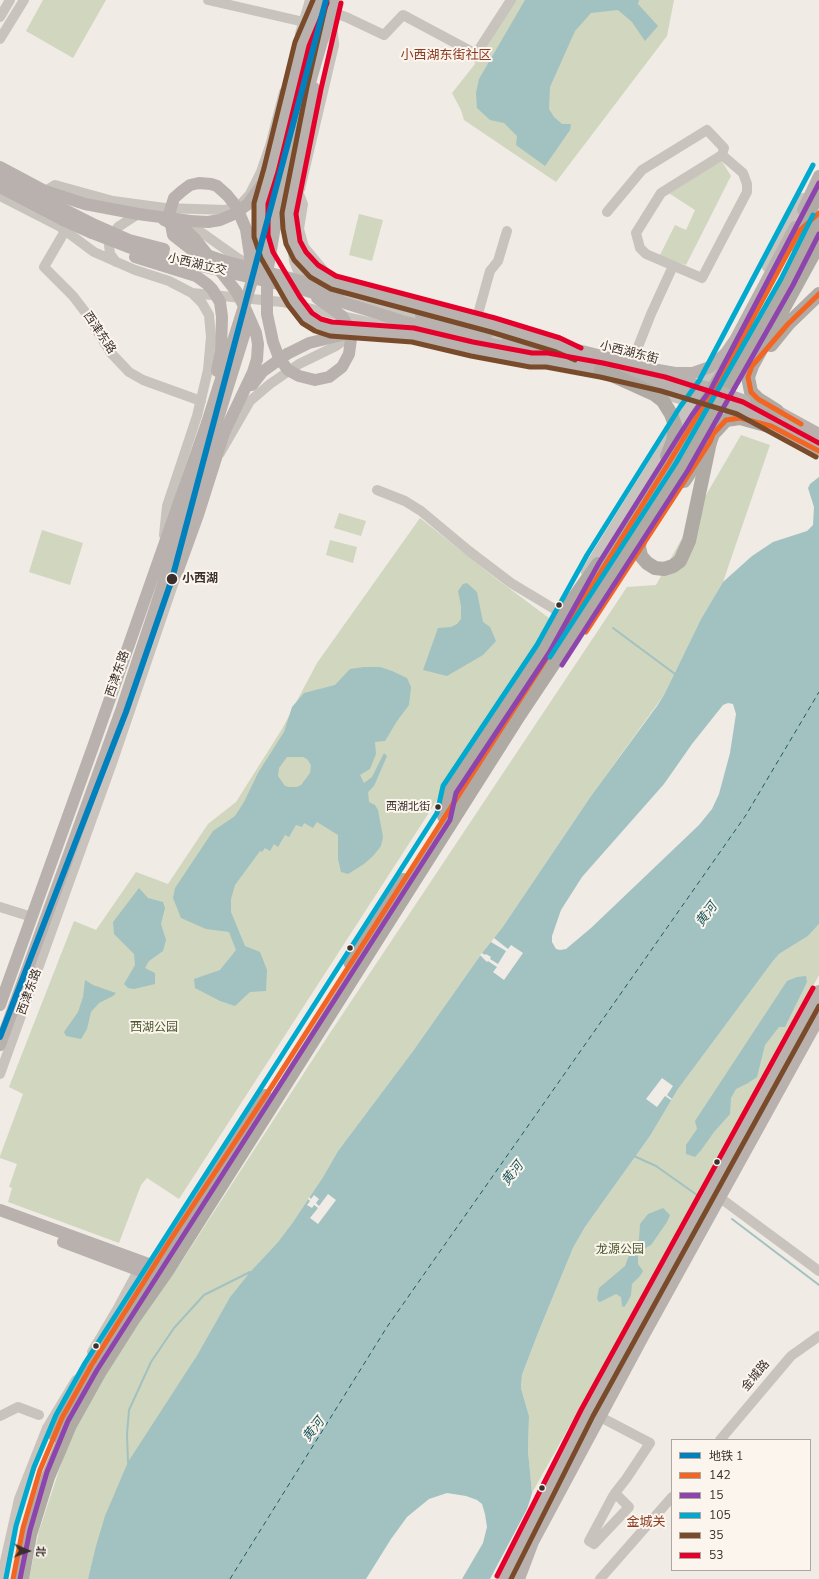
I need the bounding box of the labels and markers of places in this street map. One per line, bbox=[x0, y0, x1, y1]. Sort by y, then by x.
marker: 小西湖 bbox=[165, 572, 179, 586]
place label: 小西湖 bbox=[182, 572, 218, 586]
unlabelled marker bbox=[554, 600, 564, 610]
place label: 西湖北街 bbox=[386, 800, 430, 814]
marker: 西湖北街 bbox=[433, 802, 443, 812]
unlabelled marker bbox=[345, 943, 355, 953]
unlabelled marker bbox=[712, 1157, 722, 1167]
unlabelled marker bbox=[91, 1341, 101, 1351]
unlabelled marker bbox=[537, 1483, 547, 1493]

